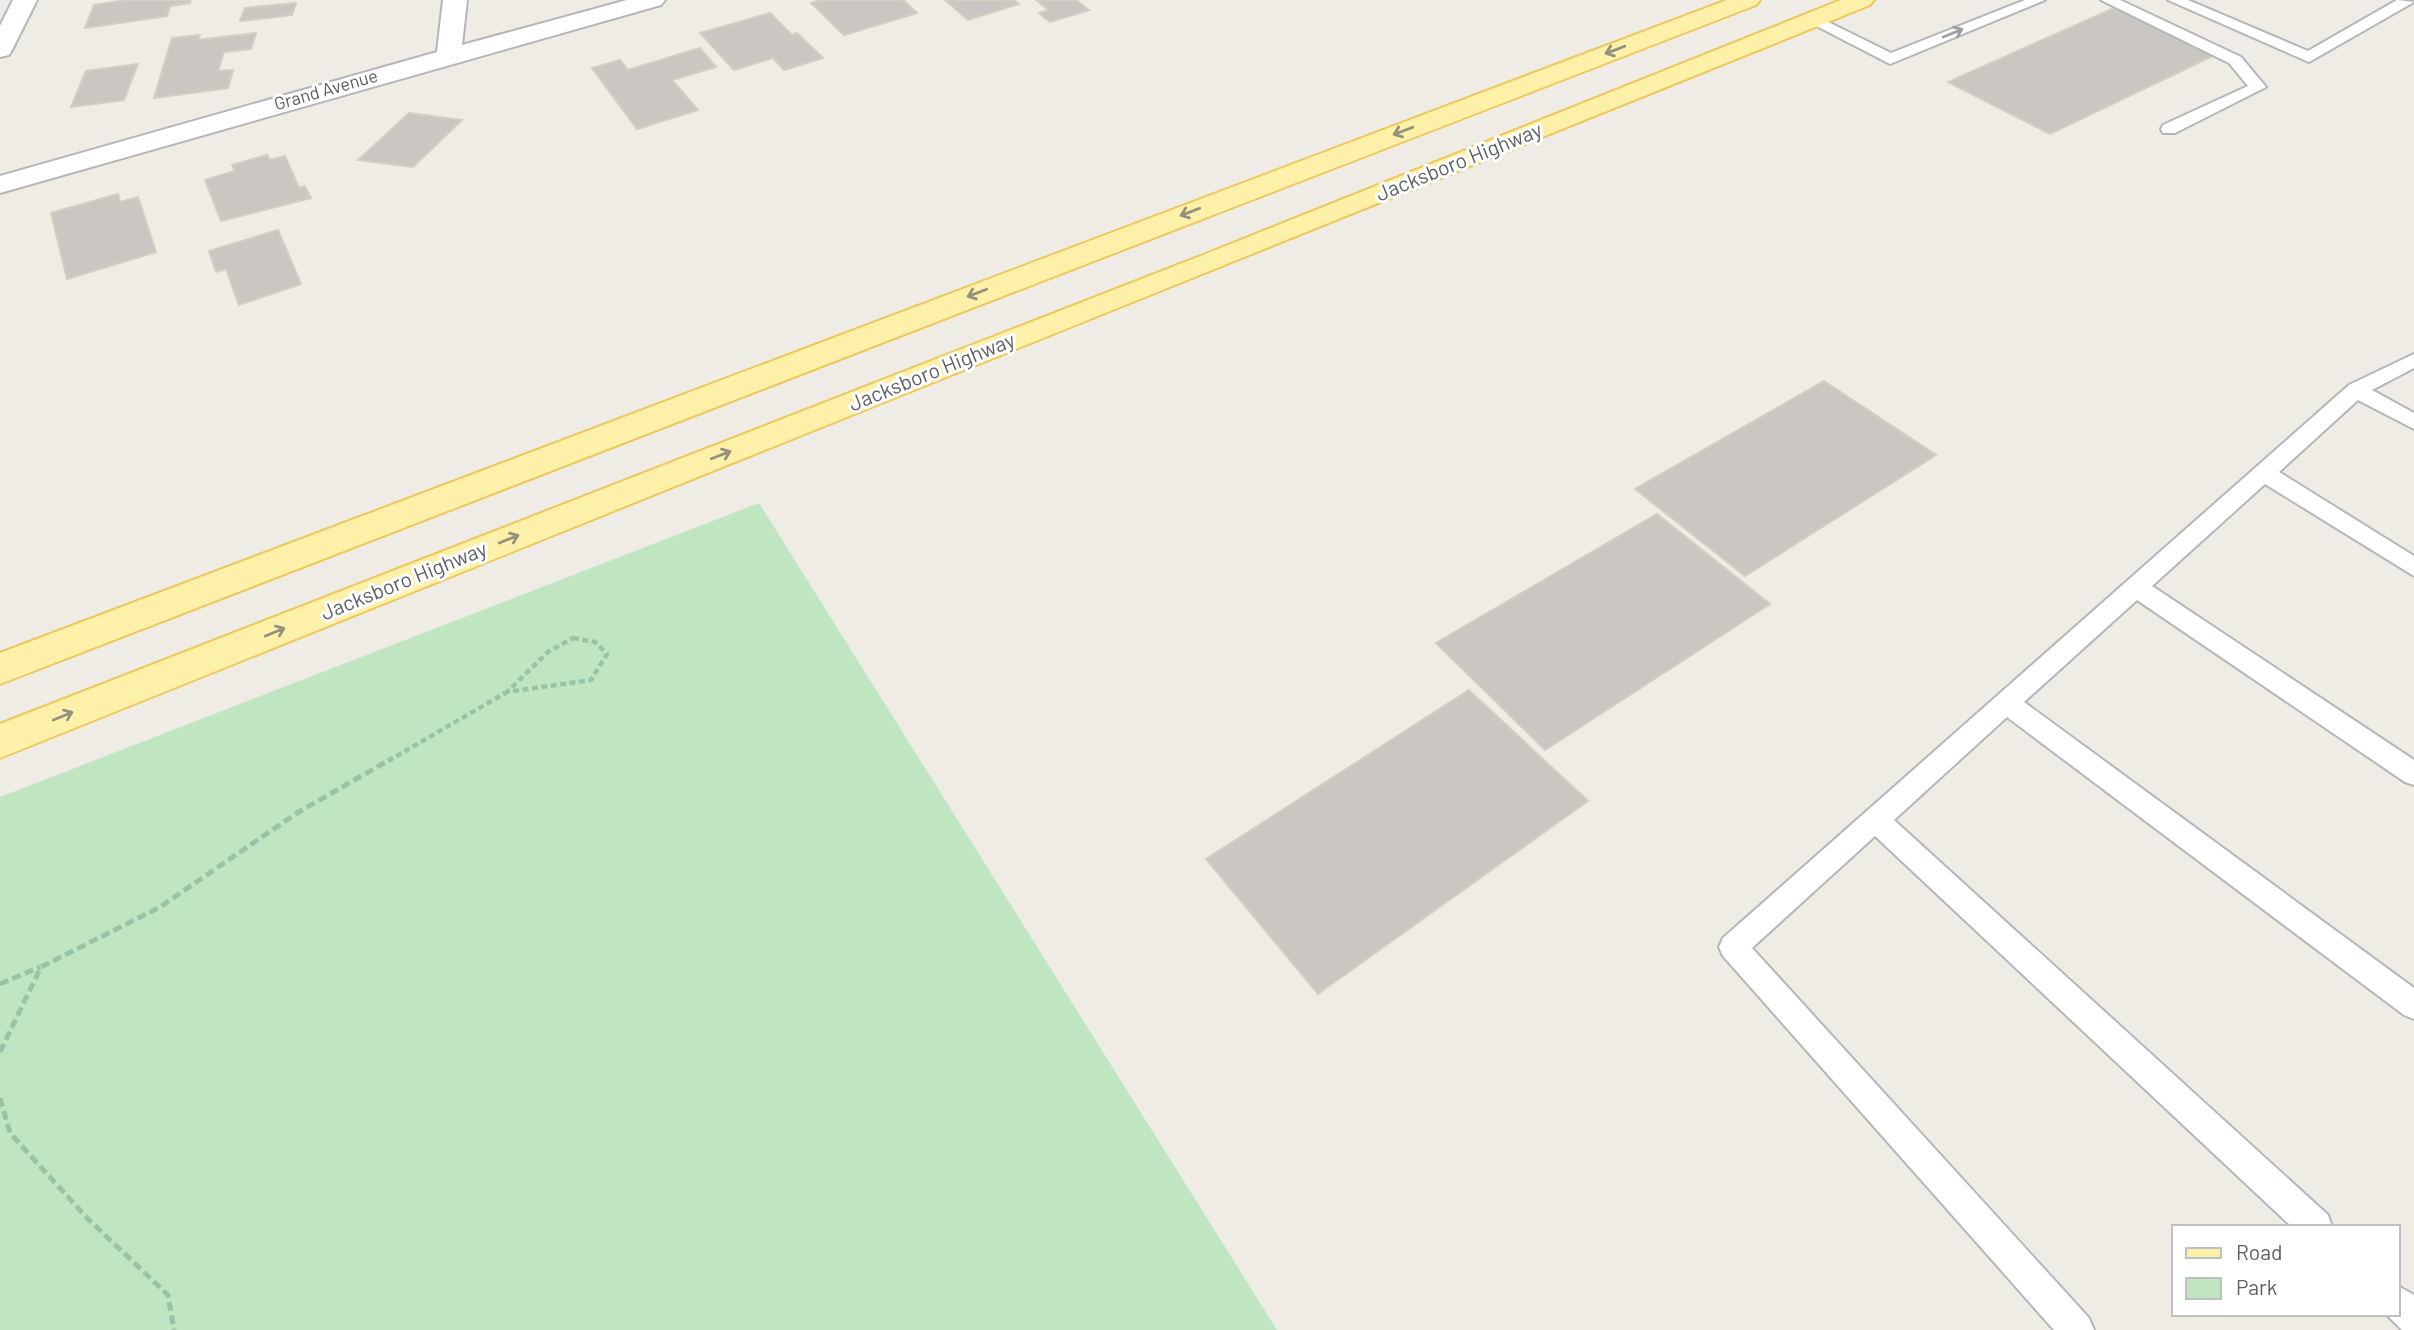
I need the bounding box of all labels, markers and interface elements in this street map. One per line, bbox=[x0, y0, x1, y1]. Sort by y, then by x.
one-way arrow bbox=[1942, 26, 1963, 39]
one-way arrow bbox=[1605, 45, 1627, 58]
street label: Grand Avenue bbox=[271, 64, 380, 114]
street label: Jacksboro Highway bbox=[1372, 116, 1545, 205]
one-way arrow bbox=[1392, 126, 1414, 139]
one-way arrow bbox=[1180, 207, 1201, 220]
one-way arrow bbox=[967, 288, 989, 301]
street label: Jacksboro Highway bbox=[845, 326, 1018, 415]
one-way arrow bbox=[709, 448, 731, 461]
one-way arrow bbox=[498, 532, 520, 545]
street label: Jacksboro Highway bbox=[317, 535, 490, 624]
one-way arrow bbox=[264, 624, 285, 637]
one-way arrow bbox=[52, 708, 74, 721]
legend bbox=[2172, 1225, 2400, 1316]
text: Road bbox=[2236, 1239, 2282, 1264]
text: Park bbox=[2236, 1274, 2277, 1299]

